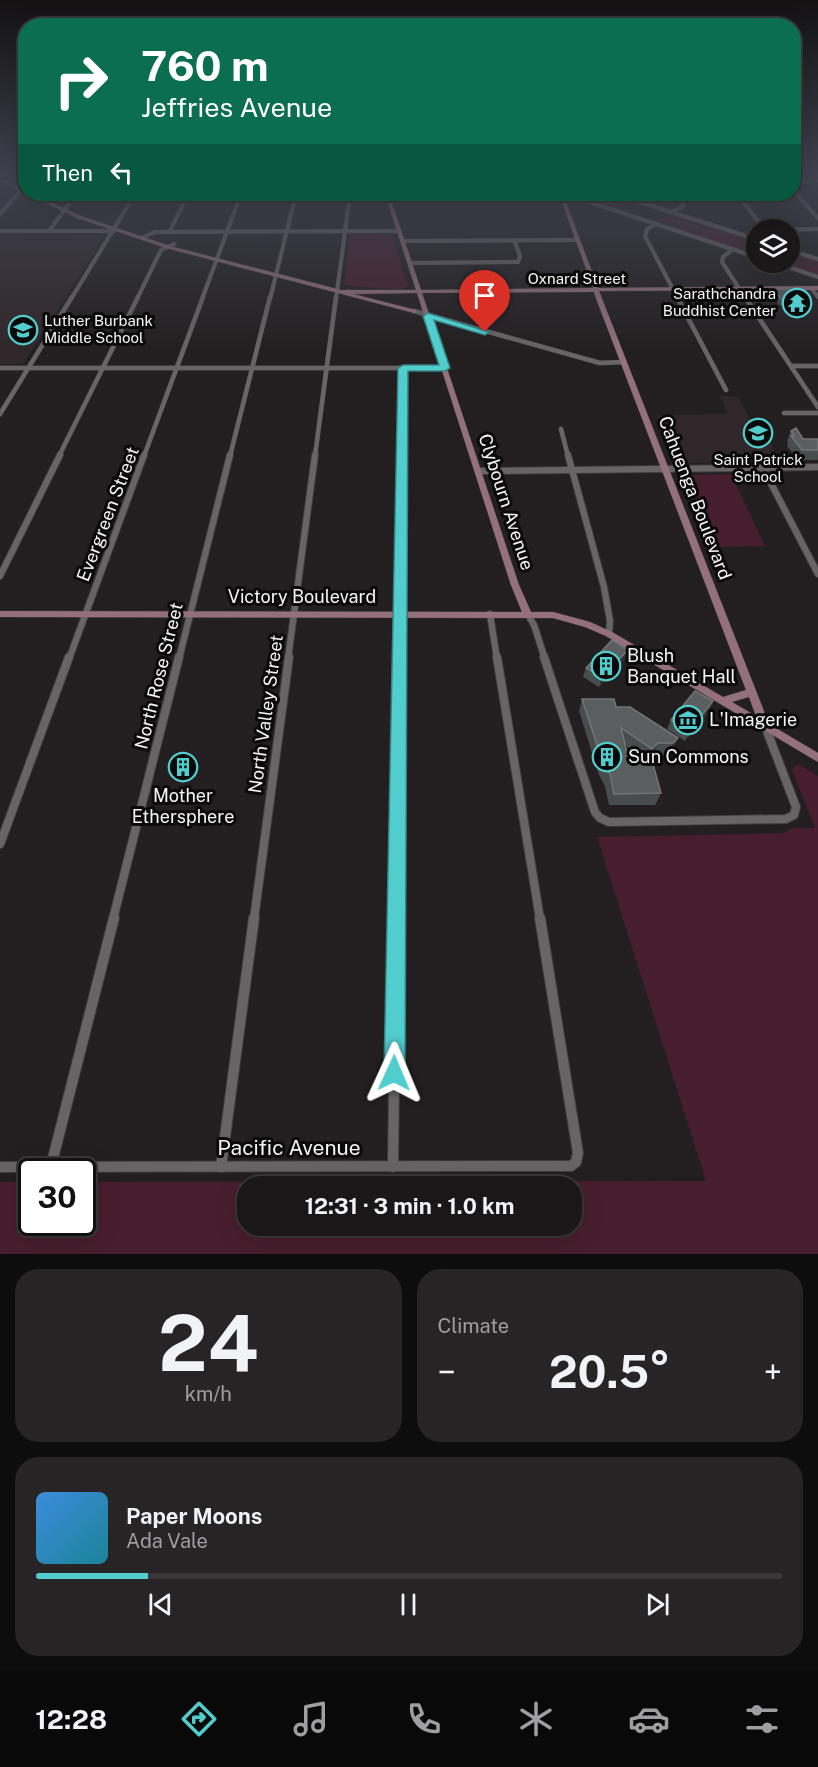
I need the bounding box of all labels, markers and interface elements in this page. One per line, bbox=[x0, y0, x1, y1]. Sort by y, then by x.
text: 760 m bbox=[141, 41, 269, 90]
icon: right bbox=[42, 42, 120, 120]
text: Jeffries Avenue bbox=[141, 91, 332, 123]
icon: left bbox=[105, 156, 138, 189]
text: Then bbox=[42, 160, 93, 186]
map controls bbox=[746, 219, 800, 273]
button: layers bbox=[746, 219, 800, 273]
pin bbox=[459, 270, 510, 332]
street label: Oxnard Street bbox=[528, 270, 626, 287]
icon: arrive bbox=[468, 279, 501, 312]
place label: Sarathchandra Buddhist Center bbox=[663, 285, 776, 319]
temple icon: Sarathchandra Buddhist Center bbox=[781, 287, 813, 319]
place label: Luther Burbank Middle School bbox=[44, 312, 153, 346]
school or university icon: Luther Burbank Middle School bbox=[7, 314, 39, 346]
street label: Cahuenga Boulevard bbox=[655, 413, 736, 582]
school or university icon: Saint Patrick School bbox=[742, 417, 774, 449]
street label: Clybourn Avenue bbox=[475, 431, 538, 573]
street label: Evergreen Street bbox=[72, 444, 143, 584]
place label: Saint Patrick School bbox=[713, 451, 803, 485]
street label: Victory Boulevard bbox=[228, 586, 376, 607]
street label: North Rose Street bbox=[130, 600, 187, 751]
street label: North Valley Street bbox=[244, 633, 287, 795]
place label: Blush Banquet Hall bbox=[627, 645, 736, 687]
building icon: Blush Banquet Hall bbox=[590, 650, 622, 682]
museum icon: L'Imagerie bbox=[672, 704, 704, 736]
place label: L'Imagerie bbox=[709, 709, 797, 730]
building icon: Sun Commons bbox=[591, 741, 623, 773]
place label: Sun Commons bbox=[628, 746, 749, 767]
building icon: Mother Ethersphere bbox=[167, 751, 199, 783]
place label: Mother Ethersphere bbox=[132, 785, 234, 827]
position arrow bbox=[362, 1041, 426, 1105]
street label: Pacific Avenue bbox=[217, 1135, 361, 1160]
speed limit sign: 30 bbox=[18, 1158, 96, 1236]
text: 12:31 · 3 min · 1.0 km bbox=[305, 1193, 514, 1219]
text: 24 bbox=[158, 1297, 259, 1389]
text: Climate bbox=[438, 1314, 509, 1338]
text: 20.5° bbox=[549, 1345, 670, 1398]
text: − bbox=[438, 1353, 456, 1391]
text: + bbox=[764, 1353, 782, 1391]
text: km/h bbox=[185, 1382, 232, 1406]
text: Paper Moons bbox=[126, 1503, 262, 1529]
text: Ada Vale bbox=[126, 1529, 208, 1553]
icon: previous bbox=[144, 1588, 177, 1621]
icon: pause bbox=[392, 1588, 425, 1621]
icon: next bbox=[641, 1588, 674, 1621]
icon: directions bbox=[178, 1698, 220, 1740]
icon: music bbox=[290, 1698, 332, 1740]
icon: phone bbox=[403, 1698, 445, 1740]
icon: climate bbox=[515, 1698, 557, 1740]
icon: car bbox=[628, 1698, 670, 1740]
icon: filters bbox=[741, 1698, 783, 1740]
text: 12:28 bbox=[35, 1703, 107, 1735]

